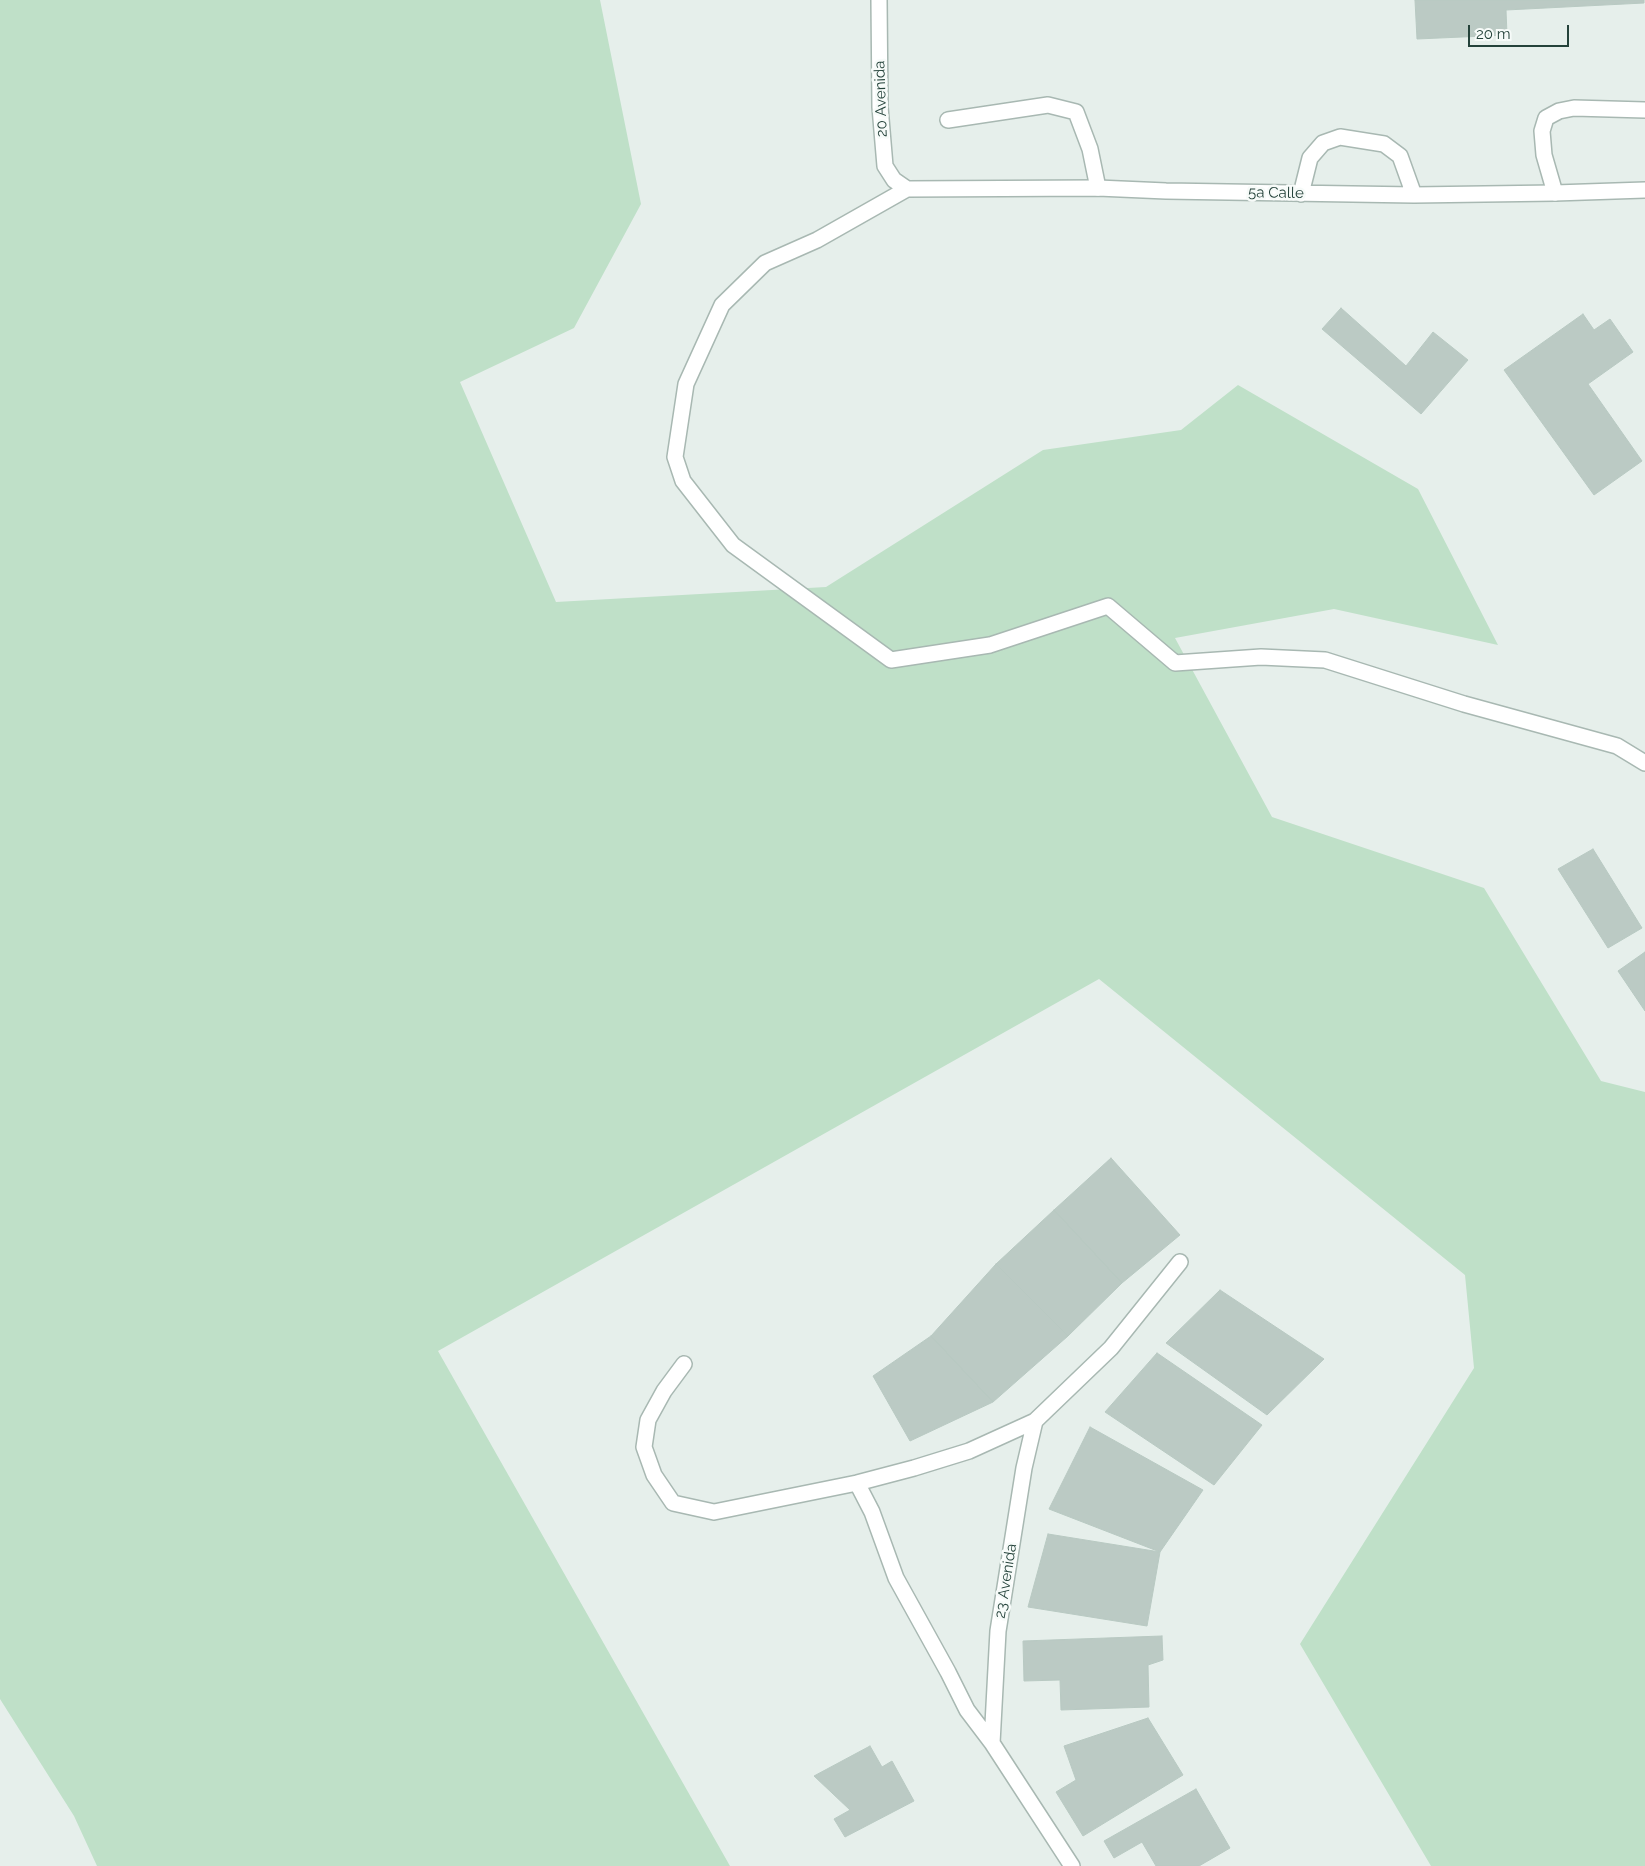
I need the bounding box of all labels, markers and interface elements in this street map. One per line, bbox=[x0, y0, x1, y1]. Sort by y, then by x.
scale bar bbox=[1470, 15, 1571, 47]
text: 20 m bbox=[1476, 25, 1511, 43]
street label: 20 Avenida bbox=[871, 60, 891, 138]
street label: 5a Calle bbox=[1248, 184, 1304, 202]
street label: 23 Avenida bbox=[991, 1542, 1021, 1620]

